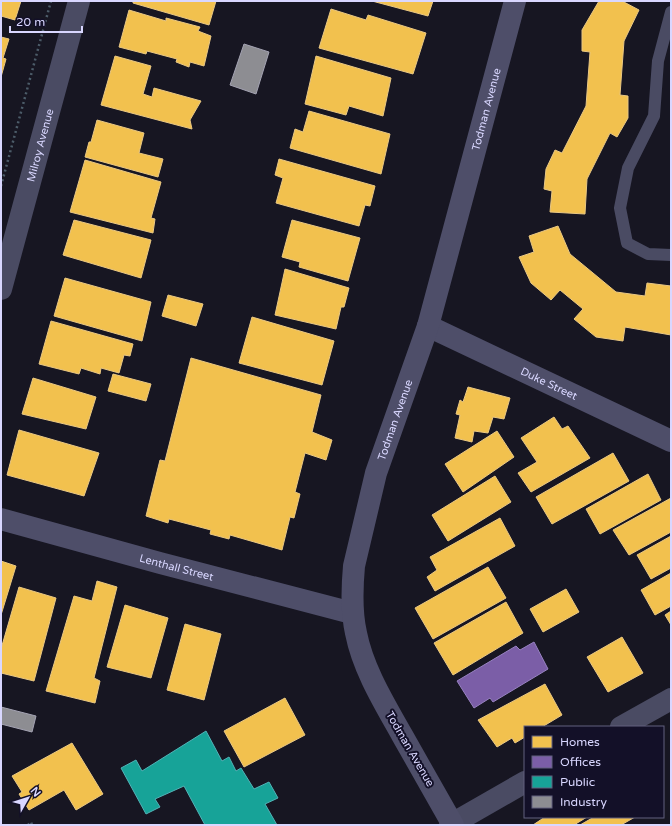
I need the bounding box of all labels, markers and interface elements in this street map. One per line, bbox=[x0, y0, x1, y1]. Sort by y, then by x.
scale bar bbox=[10, 8, 82, 34]
text: 20 m bbox=[16, 15, 45, 29]
street label: Todman Avenue bbox=[469, 67, 503, 152]
street label: Milroy Avenue bbox=[24, 107, 56, 183]
street label: Duke Street bbox=[519, 364, 580, 402]
street label: Todman Avenue bbox=[374, 378, 415, 462]
street label: Lenthall Street bbox=[138, 551, 215, 583]
street label: Todman Avenue bbox=[383, 709, 437, 789]
legend bbox=[524, 726, 664, 818]
text: Homes bbox=[560, 735, 600, 749]
text: Offices bbox=[560, 755, 601, 769]
text: Public bbox=[560, 775, 595, 789]
north arrow bbox=[8, 778, 48, 818]
text: N bbox=[28, 784, 43, 800]
text: Industry bbox=[560, 795, 607, 809]

